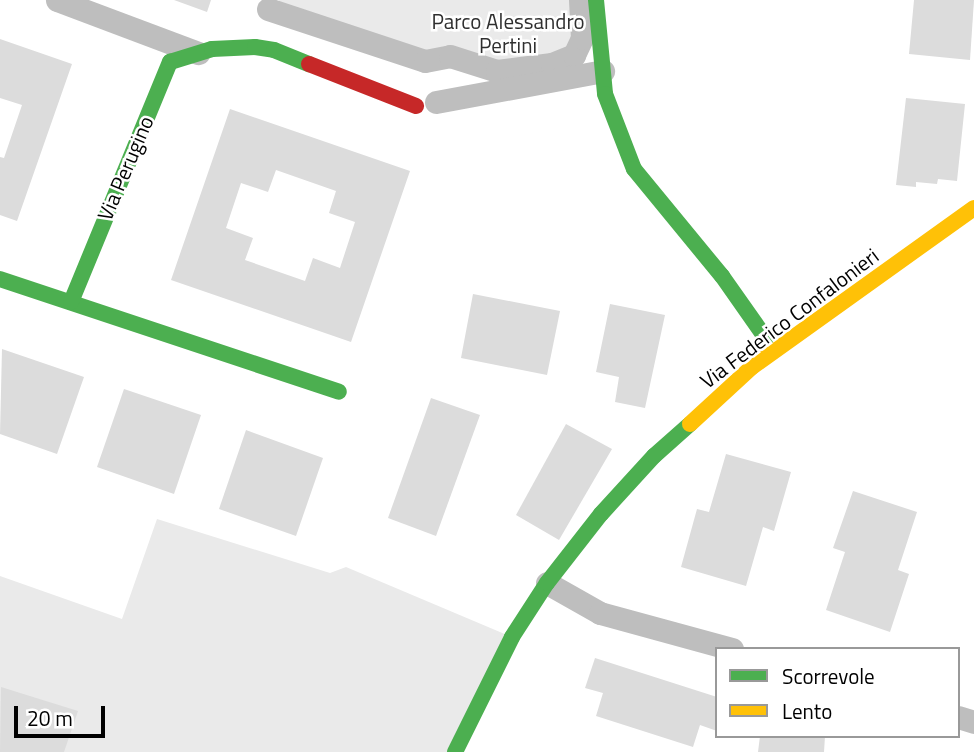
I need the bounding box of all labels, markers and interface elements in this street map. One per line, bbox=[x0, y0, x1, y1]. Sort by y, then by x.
park label: Parco Alessandro Pertini bbox=[431, 8, 585, 58]
street label: Via Perugino bbox=[92, 112, 158, 224]
street label: Via Federico Confalonieri bbox=[695, 243, 883, 393]
legend bbox=[715, 647, 960, 738]
text: Scorrevole bbox=[782, 660, 875, 692]
scale bar bbox=[18, 692, 108, 736]
text: Lento bbox=[782, 695, 832, 727]
text: 20 m bbox=[27, 702, 73, 734]

